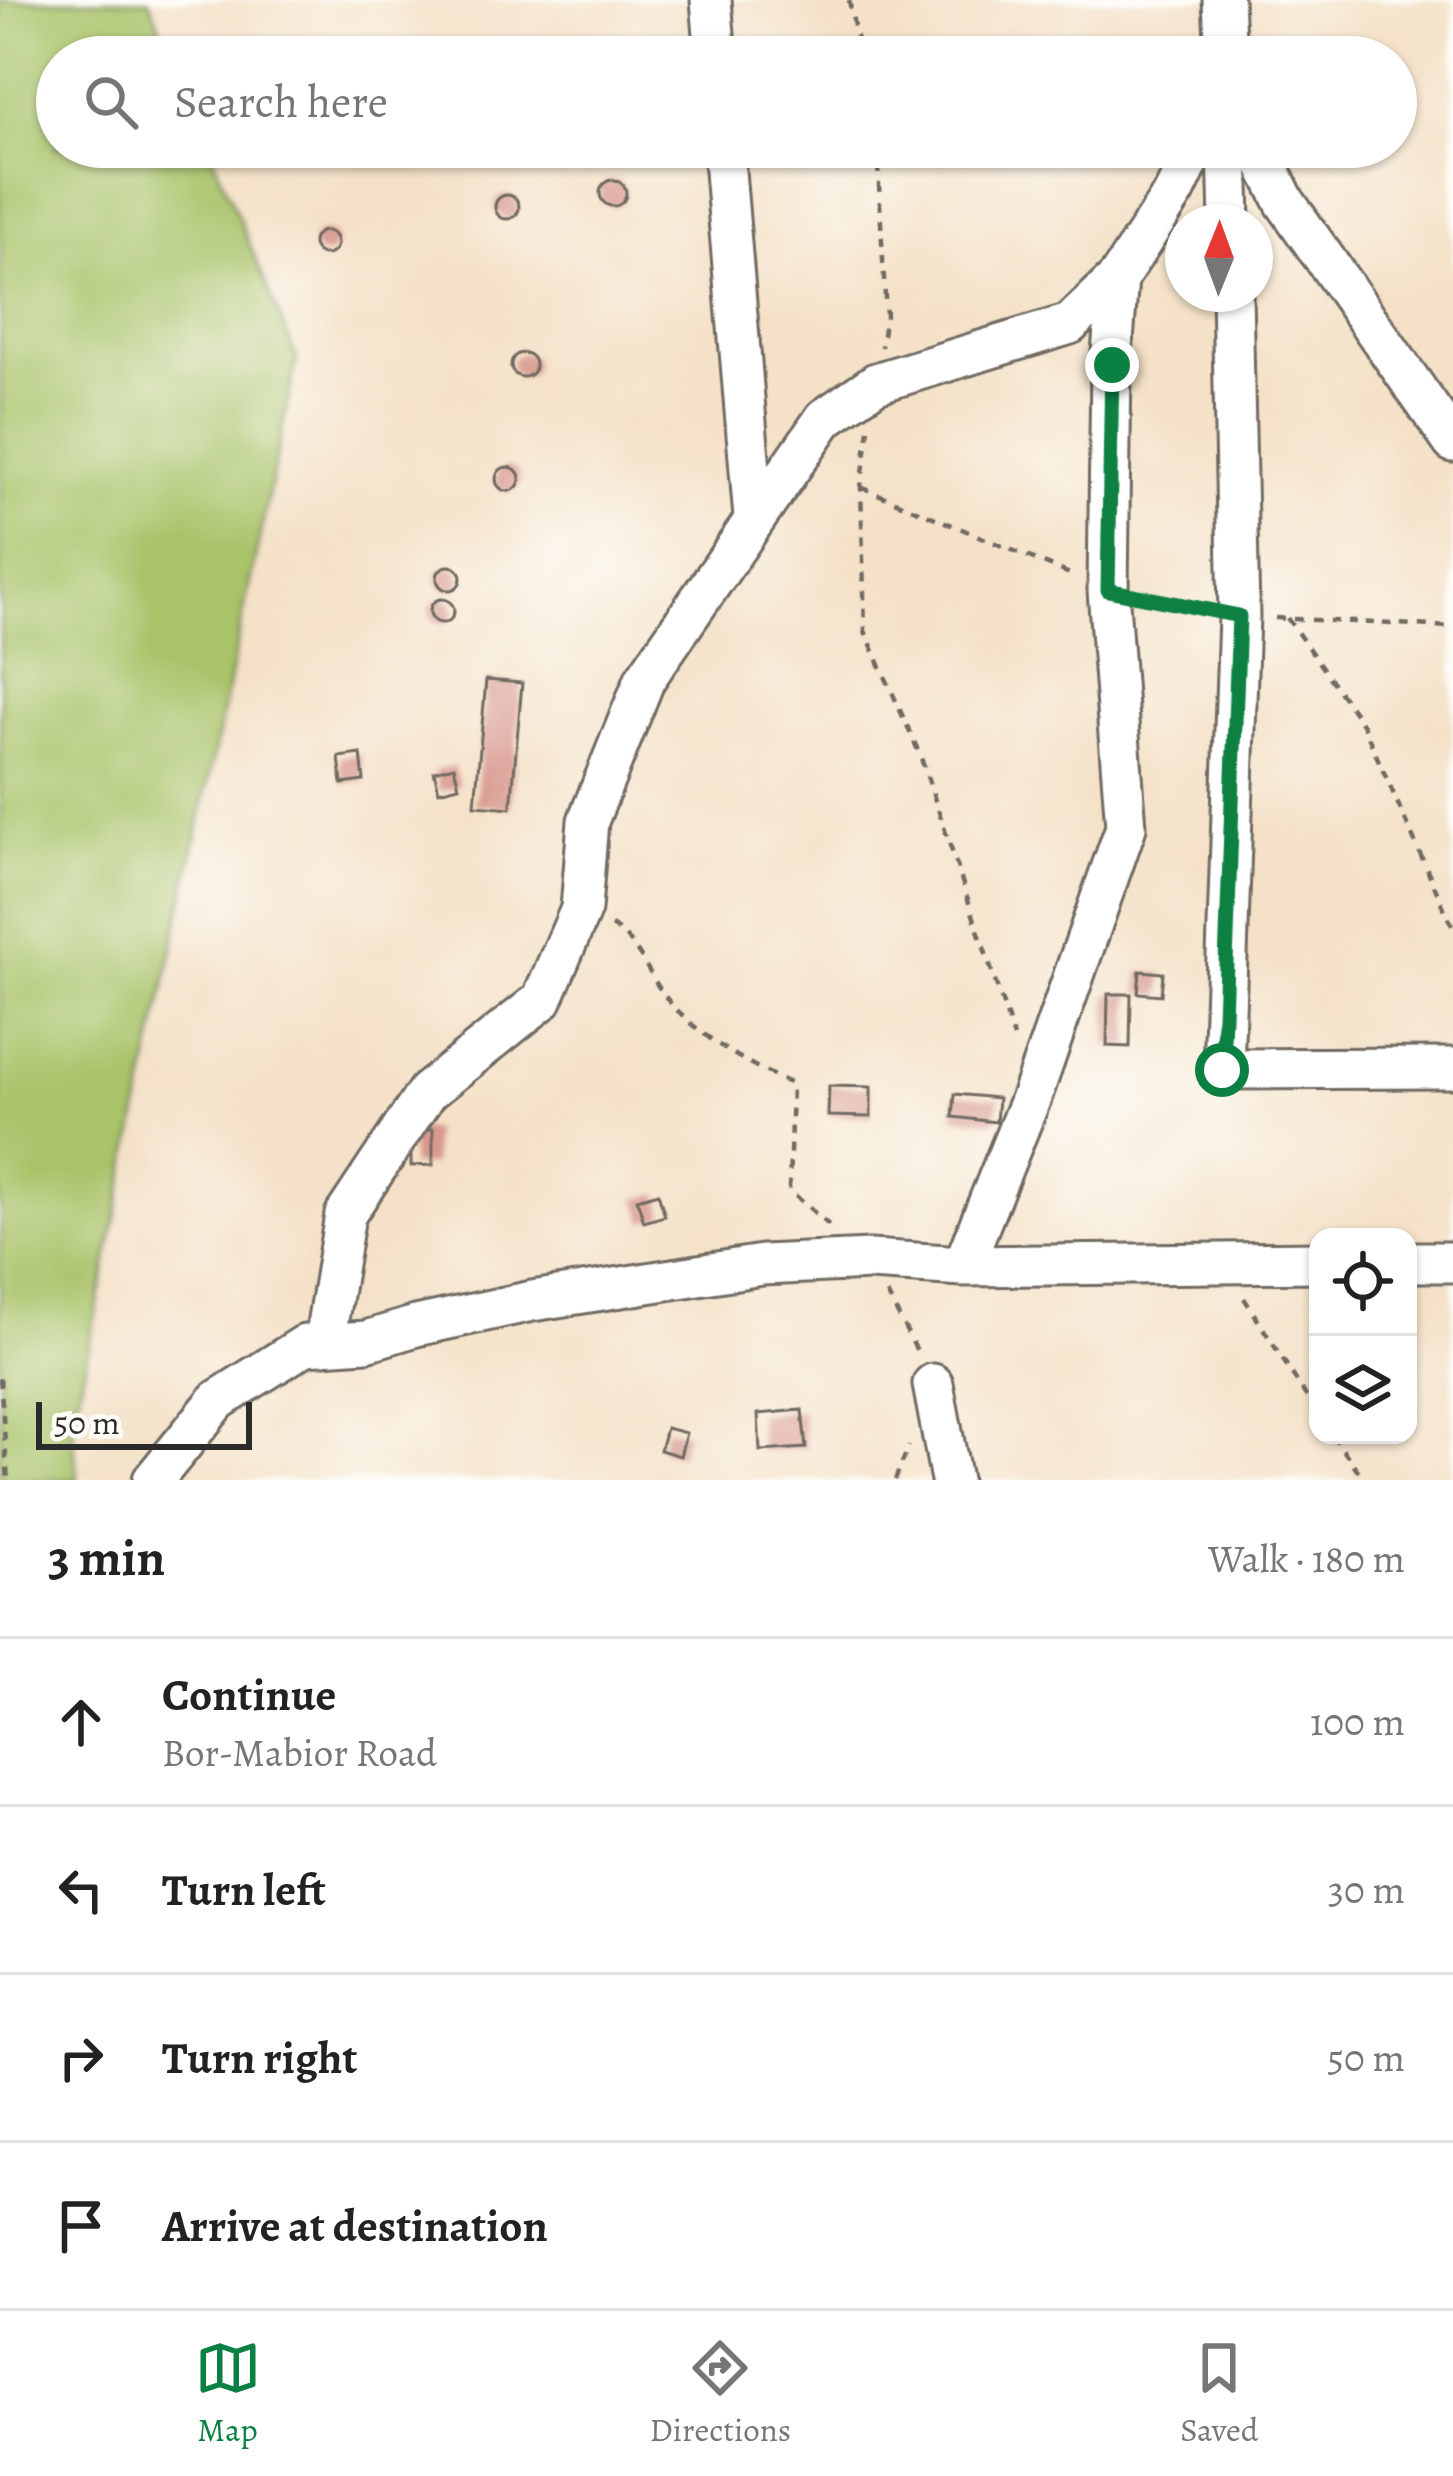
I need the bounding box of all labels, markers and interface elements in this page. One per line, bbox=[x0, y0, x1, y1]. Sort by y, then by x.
search box bbox=[36, 36, 1417, 168]
icon: search bbox=[78, 69, 144, 135]
text: Search here bbox=[174, 71, 388, 133]
north arrow bbox=[1165, 204, 1273, 312]
route end bbox=[1085, 338, 1139, 392]
route start bbox=[1195, 1043, 1249, 1097]
map controls bbox=[1309, 1228, 1417, 1444]
button: locate bbox=[1309, 1228, 1417, 1336]
button: layers bbox=[1309, 1336, 1417, 1444]
scale bar bbox=[36, 1396, 252, 1449]
text: 50 m bbox=[54, 1400, 120, 1445]
text: 3 min bbox=[48, 1523, 165, 1593]
text: Walk · 180 m bbox=[1208, 1532, 1405, 1585]
text: Continue bbox=[162, 1664, 336, 1726]
icon: ahead bbox=[48, 1689, 114, 1755]
text: 100 m bbox=[1310, 1695, 1405, 1748]
text: Bor-Mabior Road bbox=[162, 1726, 437, 1779]
icon: left bbox=[48, 1857, 114, 1923]
text: Turn left bbox=[162, 1859, 326, 1921]
text: 30 m bbox=[1328, 1863, 1405, 1916]
icon: right bbox=[48, 2025, 114, 2091]
text: Turn right bbox=[162, 2027, 357, 2089]
text: 50 m bbox=[1327, 2031, 1405, 2084]
icon: arrive bbox=[48, 2193, 114, 2259]
text: Arrive at destination bbox=[162, 2195, 548, 2257]
tab: Map bbox=[195, 2335, 261, 2452]
tab: Directions bbox=[650, 2335, 791, 2452]
tab: Saved bbox=[1180, 2335, 1258, 2452]

